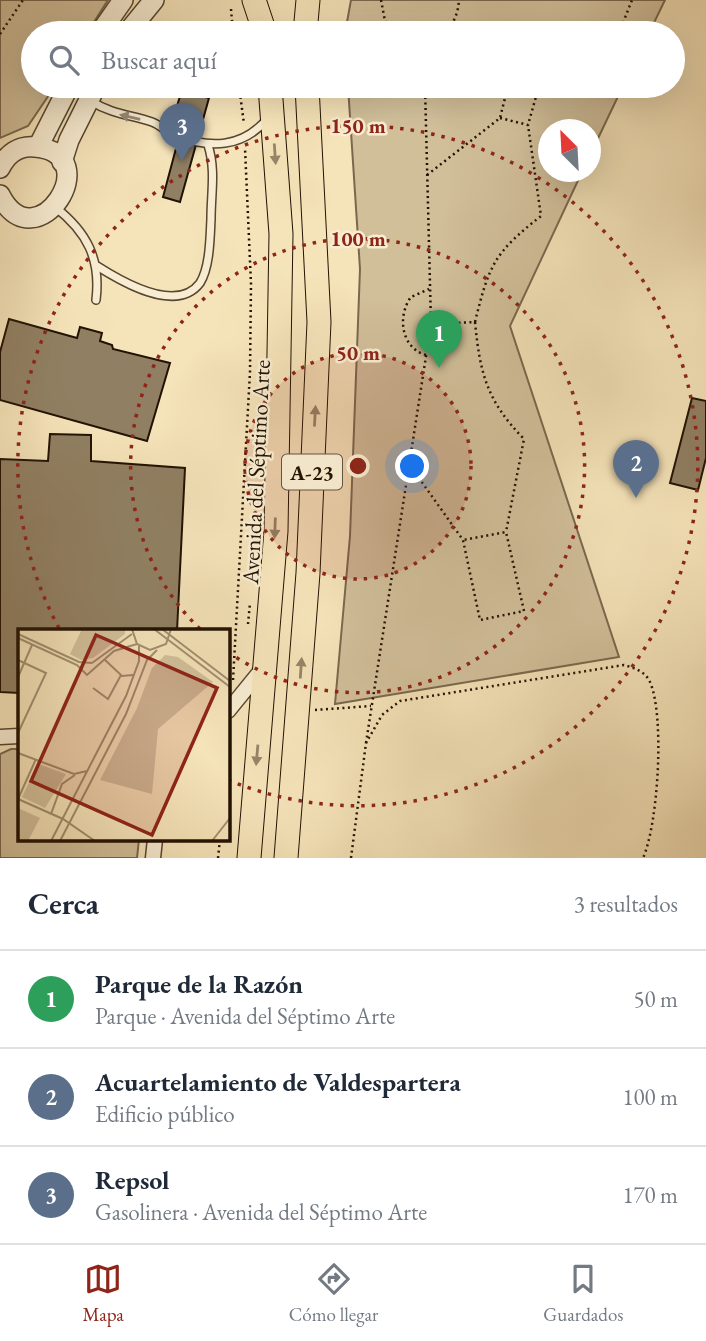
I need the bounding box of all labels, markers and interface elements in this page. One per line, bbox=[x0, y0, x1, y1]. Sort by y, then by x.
search box bbox=[21, 21, 685, 98]
icon: search bbox=[45, 41, 83, 79]
text: Buscar aquí bbox=[101, 43, 217, 77]
pin: 3 bbox=[159, 103, 205, 161]
one-way arrow bbox=[119, 112, 141, 123]
text: 150 m bbox=[330, 112, 386, 139]
north arrow bbox=[538, 119, 601, 182]
one-way arrow bbox=[270, 143, 281, 165]
text: 100 m bbox=[330, 225, 386, 252]
pin: 1 bbox=[416, 310, 462, 368]
text: 50 m bbox=[336, 339, 380, 366]
street label: Avenida del Séptimo Arte bbox=[235, 359, 277, 586]
one-way arrow bbox=[309, 405, 320, 427]
pin: 2 bbox=[613, 440, 659, 498]
your location bbox=[395, 449, 429, 483]
road number: A-23 bbox=[282, 454, 342, 490]
centre of rings bbox=[346, 454, 370, 478]
one-way arrow bbox=[270, 517, 281, 539]
inset map bbox=[18, 629, 229, 841]
one-way arrow bbox=[295, 657, 306, 679]
one-way arrow bbox=[251, 744, 262, 766]
text: Cerca bbox=[28, 884, 99, 923]
text: 3 resultados bbox=[574, 889, 678, 919]
text: Parque de la Razón bbox=[95, 967, 303, 1001]
text: 1 bbox=[45, 984, 57, 1014]
text: 50 m bbox=[633, 984, 678, 1014]
text: Parque · Avenida del Séptimo Arte bbox=[95, 1001, 395, 1031]
text: Acuartelamiento de Valdespartera bbox=[95, 1065, 461, 1099]
text: 2 bbox=[45, 1082, 57, 1112]
text: 100 m bbox=[622, 1082, 678, 1112]
text: Edificio público bbox=[95, 1099, 235, 1129]
text: Repsol bbox=[95, 1163, 169, 1197]
text: 3 bbox=[45, 1180, 57, 1210]
text: 170 m bbox=[622, 1180, 678, 1210]
text: Gasolinera · Avenida del Séptimo Arte bbox=[95, 1197, 427, 1227]
tab: Mapa bbox=[82, 1260, 124, 1327]
tab: Cómo llegar bbox=[289, 1260, 378, 1327]
tab: Guardados bbox=[543, 1260, 624, 1327]

